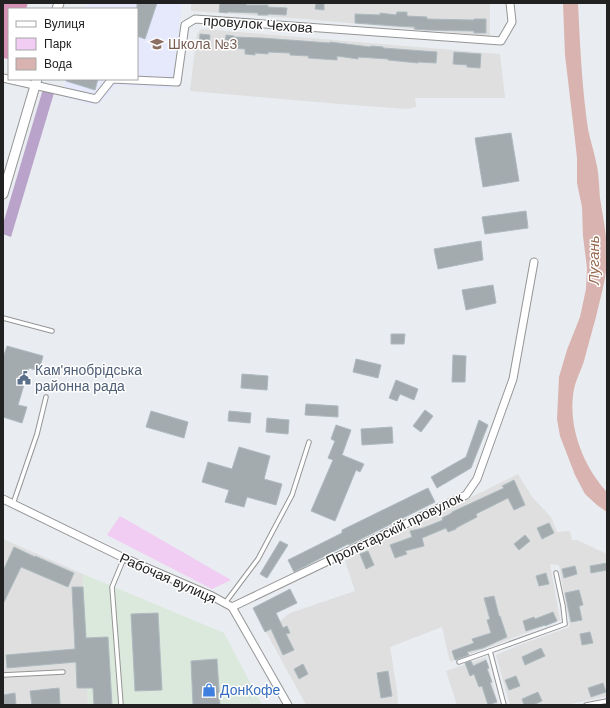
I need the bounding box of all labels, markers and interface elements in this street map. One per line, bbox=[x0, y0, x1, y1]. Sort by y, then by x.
legend bbox=[8, 8, 138, 80]
street label: провулок Чехова bbox=[203, 12, 313, 36]
text: Вулиця bbox=[44, 17, 85, 31]
school or university icon: Школа №3 bbox=[149, 36, 165, 52]
place label: Школа №3 bbox=[168, 36, 237, 52]
text: Парк bbox=[44, 37, 72, 51]
text: Вода bbox=[44, 57, 72, 71]
water label: Лугань bbox=[585, 235, 602, 286]
place label: Кам'янобрідська районна рада bbox=[35, 362, 142, 394]
public building icon: Кам'янобрідська районна рада bbox=[16, 370, 32, 386]
street label: Пролєтарскій провулок bbox=[323, 489, 466, 569]
street label: Рабочая вулиця bbox=[117, 550, 219, 606]
shop icon: ДонКофе bbox=[201, 682, 217, 698]
place label: ДонКофе bbox=[220, 682, 281, 698]

